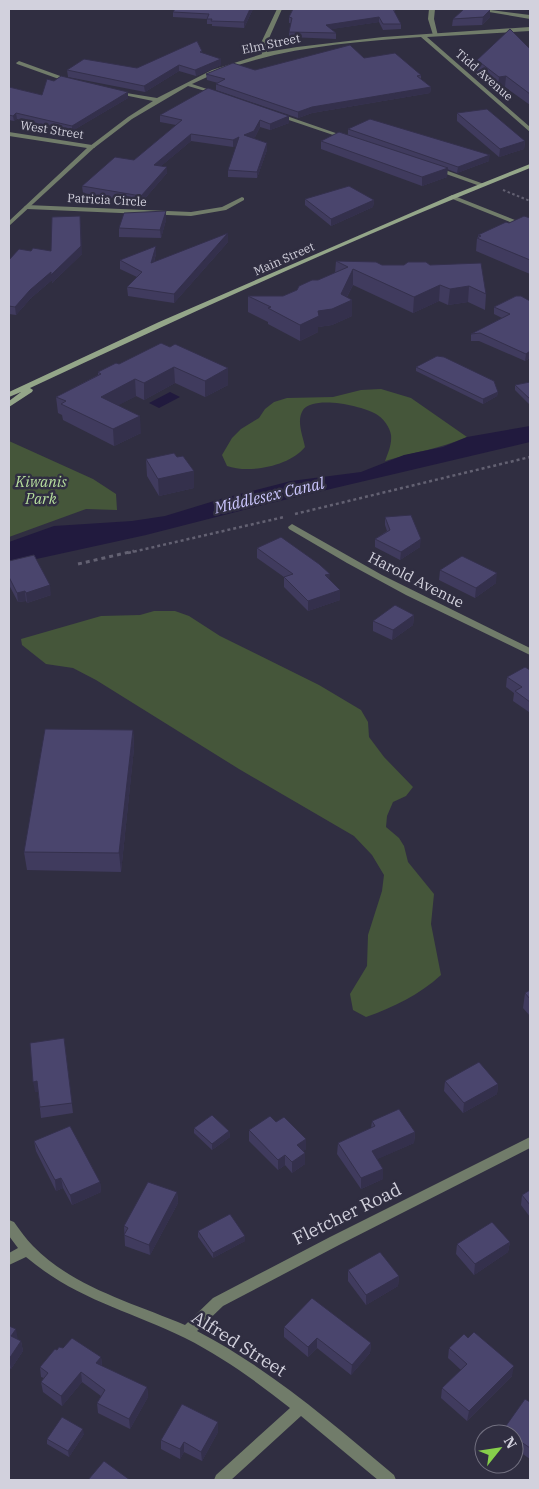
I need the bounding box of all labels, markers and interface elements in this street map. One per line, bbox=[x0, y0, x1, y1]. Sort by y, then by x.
street label: Elm Street bbox=[240, 30, 301, 57]
street label: Tidd Avenue bbox=[453, 46, 516, 104]
street label: West Street bbox=[19, 117, 85, 142]
street label: Patricia Circle bbox=[67, 190, 147, 209]
street label: Main Street bbox=[251, 238, 317, 279]
park label: Kiwanis Park bbox=[14, 472, 67, 508]
water label: Middlesex Canal bbox=[211, 473, 326, 518]
street label: Harold Avenue bbox=[365, 547, 467, 612]
street label: Fletcher Road bbox=[289, 1177, 405, 1250]
street label: Alfred Street bbox=[188, 1305, 291, 1382]
north arrow bbox=[474, 1424, 524, 1474]
text: N bbox=[500, 1433, 521, 1452]

